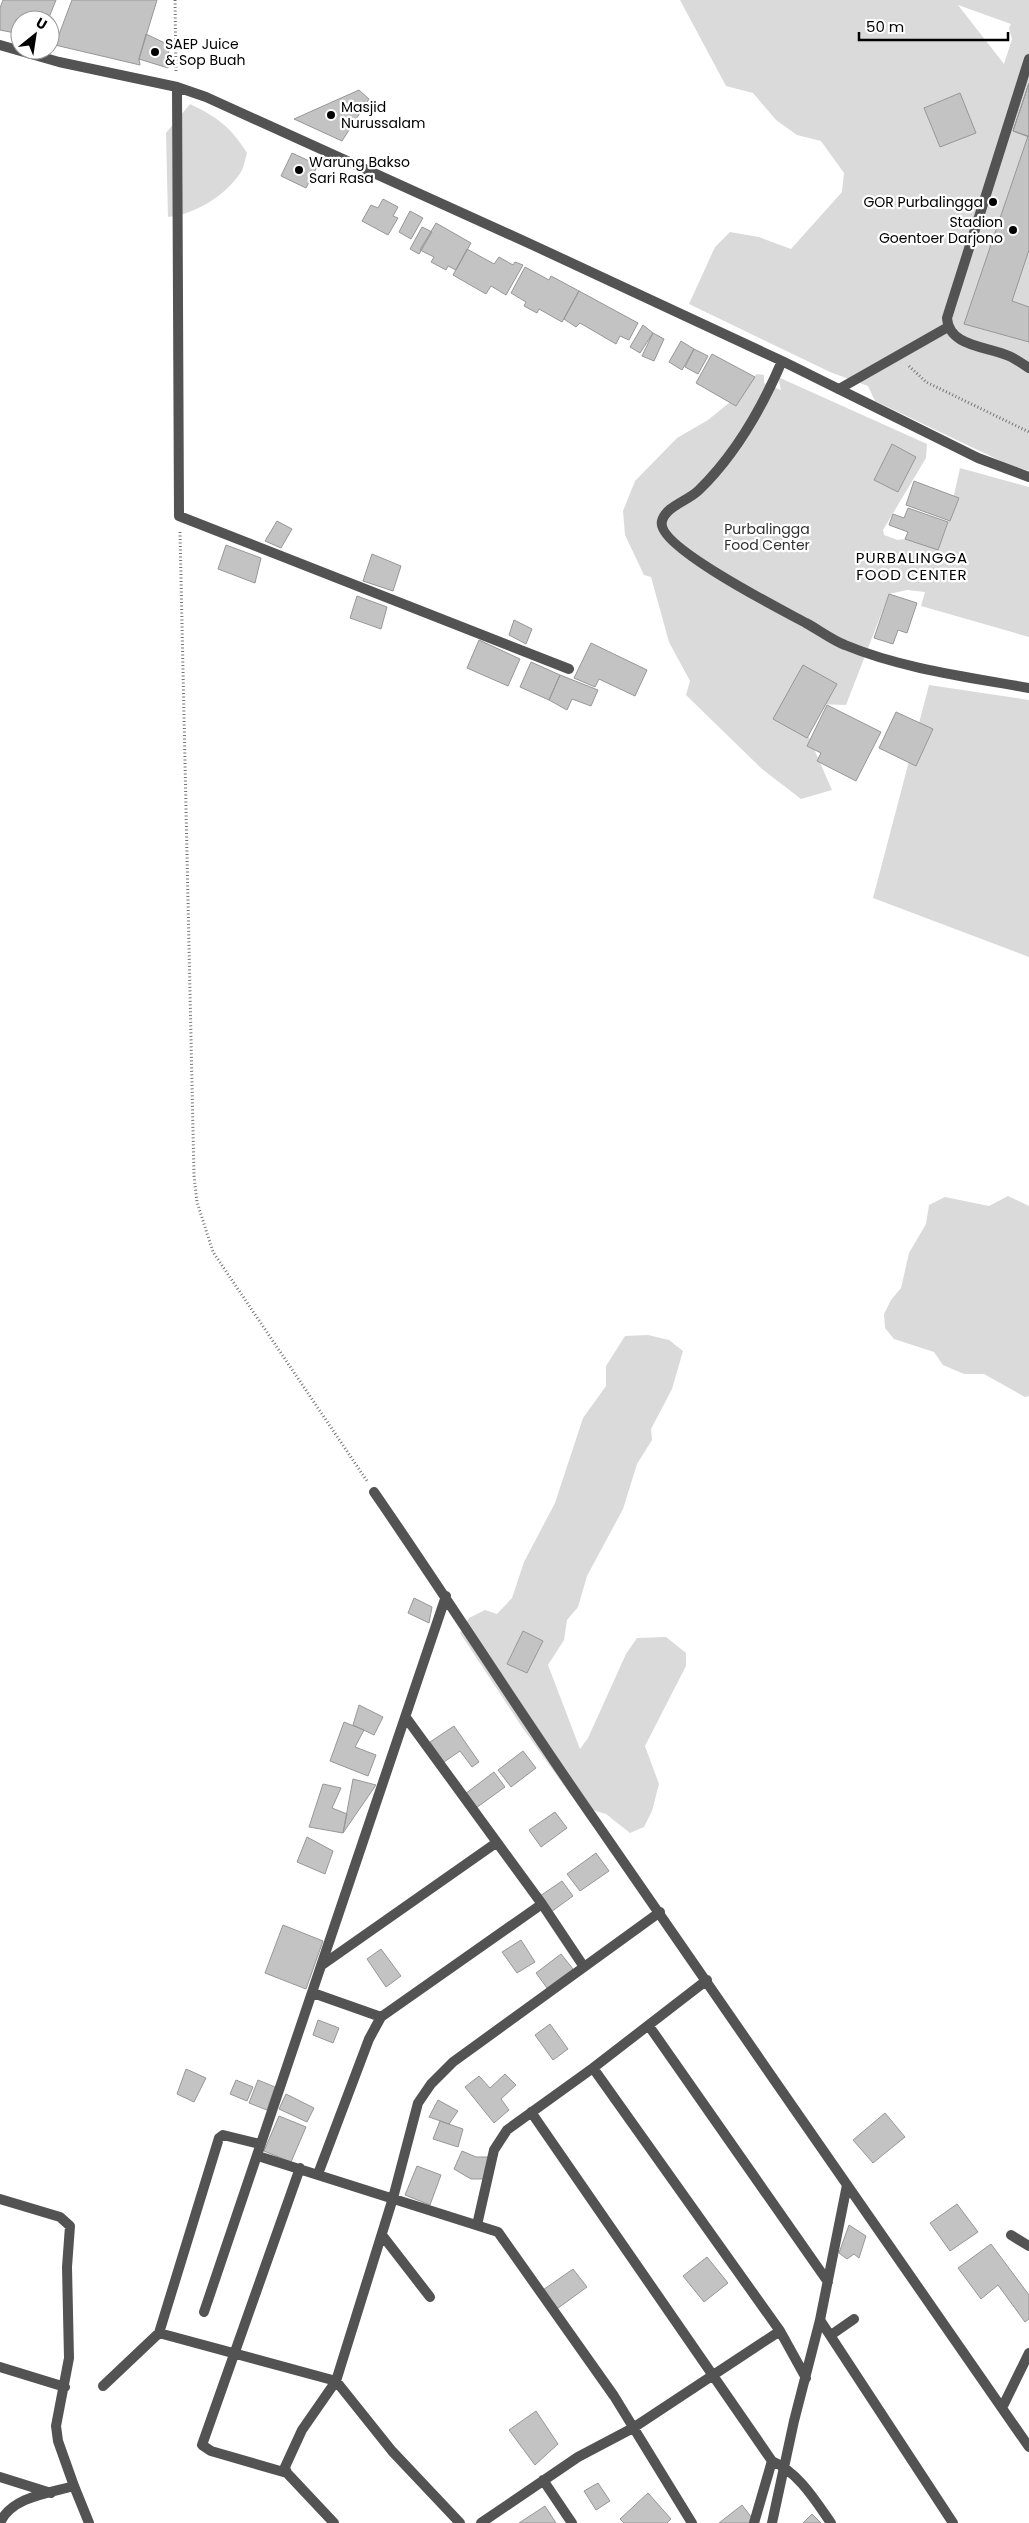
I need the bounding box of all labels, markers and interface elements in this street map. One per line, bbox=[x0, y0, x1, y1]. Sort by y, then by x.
north arrow bbox=[10, 10, 60, 60]
scale bar bbox=[859, 10, 1008, 42]
text: U bbox=[32, 13, 51, 35]
text: 50 m bbox=[866, 16, 904, 37]
place label: SAEP Juice & Sop Buah bbox=[165, 34, 245, 70]
marker: SAEP Juice & Sop Buah bbox=[149, 46, 161, 58]
place label: Masjid Nurussalam bbox=[341, 97, 425, 133]
marker: Masjid Nurussalam bbox=[325, 109, 337, 121]
place label: Warung Bakso Sari Rasa bbox=[309, 152, 410, 188]
marker: Warung Bakso Sari Rasa bbox=[293, 164, 305, 176]
place label: GOR Purbalingga bbox=[863, 192, 983, 212]
marker: GOR Purbalingga bbox=[987, 196, 999, 208]
place label: Stadion Goentoer Darjono bbox=[879, 212, 1003, 248]
marker: Stadion Goentoer Darjono bbox=[1007, 224, 1019, 236]
park label: Purbalingga Food Center bbox=[724, 519, 810, 555]
district label: PURBALINGGA FOOD CENTER bbox=[856, 547, 968, 585]

